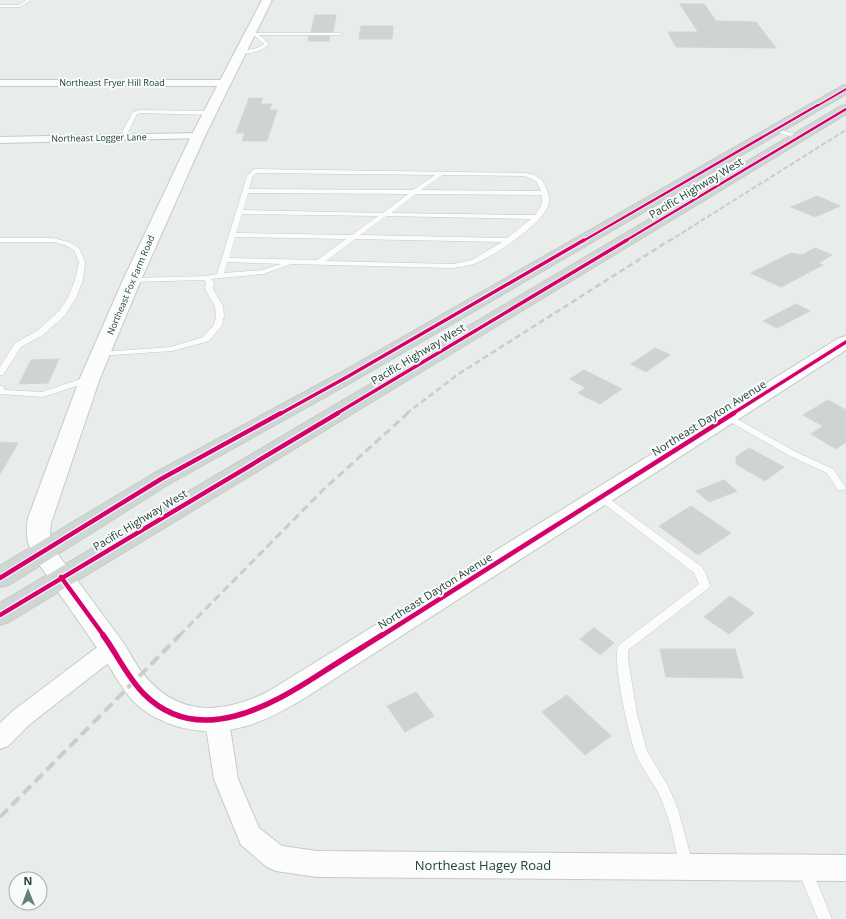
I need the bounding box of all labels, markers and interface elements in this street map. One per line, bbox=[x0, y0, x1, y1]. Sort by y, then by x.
street label: Northeast Fryer Hill Road bbox=[59, 76, 165, 89]
street label: Northeast Logger Lane bbox=[51, 130, 147, 145]
street label: Pacific Highway West bbox=[646, 153, 746, 222]
street label: Northeast Fox Farm Road bbox=[104, 233, 157, 337]
street label: Pacific Highway West bbox=[368, 319, 468, 388]
street label: Northeast Dayton Avenue bbox=[649, 376, 769, 459]
street label: Pacific Highway West bbox=[90, 485, 190, 554]
street label: Northeast Dayton Avenue bbox=[375, 549, 495, 632]
street label: Northeast Hagey Road bbox=[415, 856, 551, 874]
north arrow bbox=[8, 871, 48, 911]
text: N bbox=[23, 873, 32, 888]

